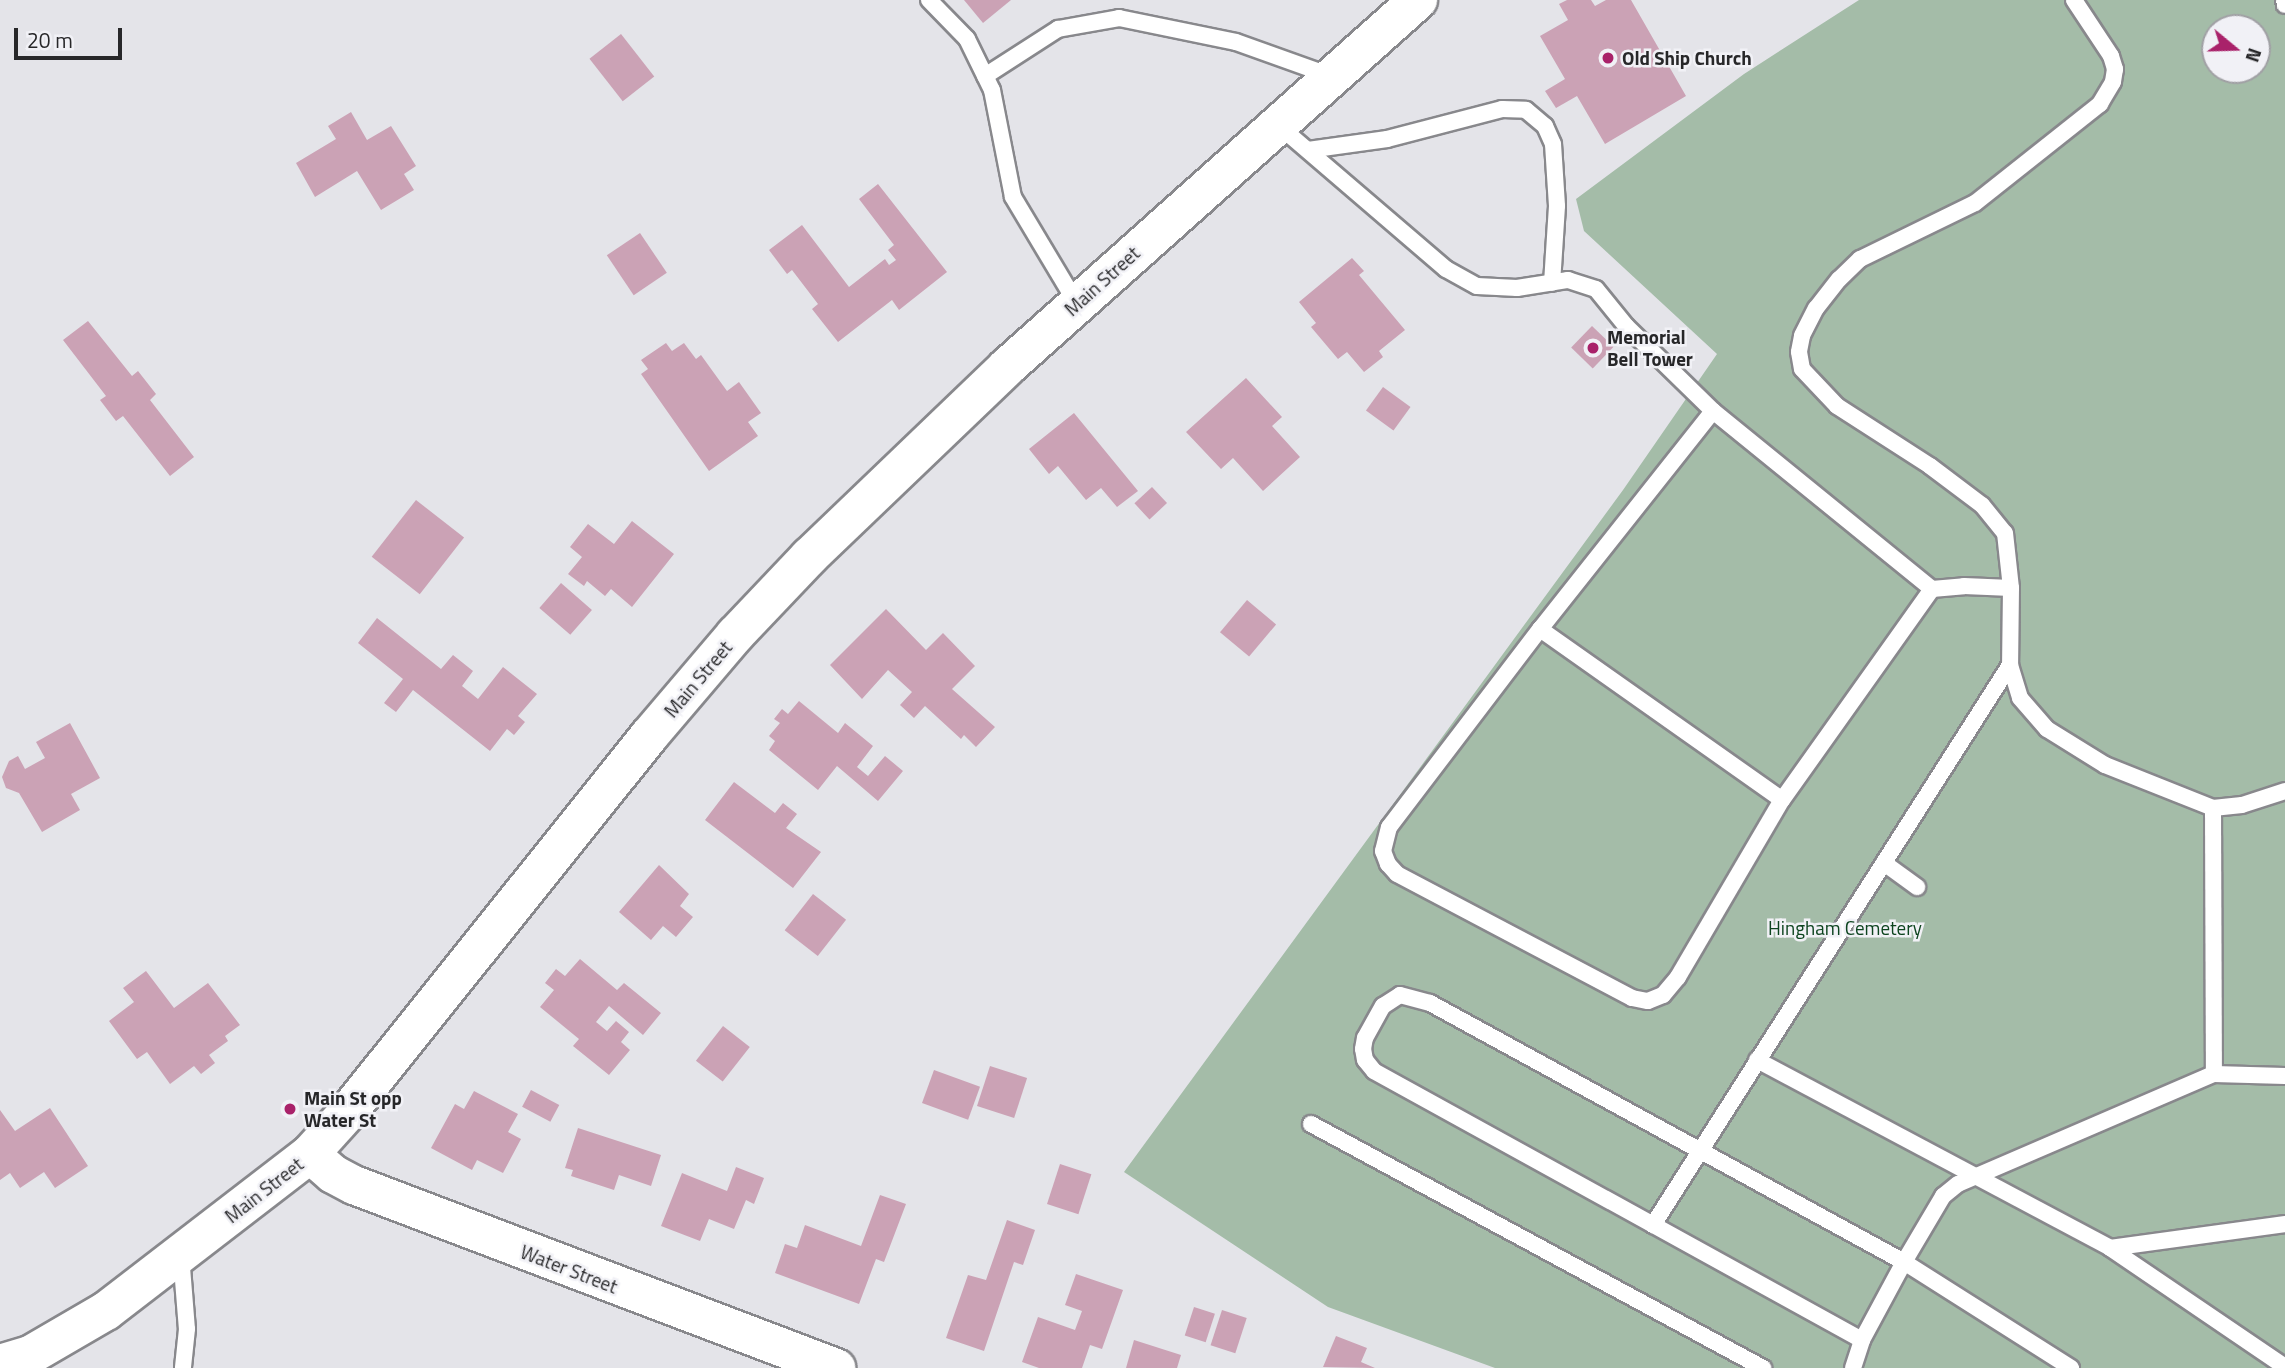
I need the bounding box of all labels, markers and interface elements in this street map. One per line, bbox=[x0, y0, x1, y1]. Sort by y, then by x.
scale bar bbox=[18, 14, 126, 58]
north arrow bbox=[2201, 14, 2271, 84]
text: 20 m bbox=[27, 24, 73, 56]
text: N bbox=[2239, 44, 2270, 66]
place label: Old Ship Church bbox=[1622, 47, 1752, 69]
marker: Old Ship Church bbox=[1600, 50, 1616, 66]
street label: Main Street bbox=[1060, 241, 1144, 321]
place label: Memorial Bell Tower bbox=[1607, 326, 1693, 370]
marker: Memorial Bell Tower bbox=[1585, 340, 1601, 356]
street label: Main Street bbox=[659, 636, 737, 722]
park label: Hingham Cemetery bbox=[1768, 917, 1922, 939]
place label: Main St opp Water St bbox=[304, 1087, 402, 1131]
marker: Main St opp Water St bbox=[282, 1101, 298, 1117]
street label: Main Street bbox=[220, 1152, 308, 1228]
street label: Water Street bbox=[517, 1240, 621, 1298]

